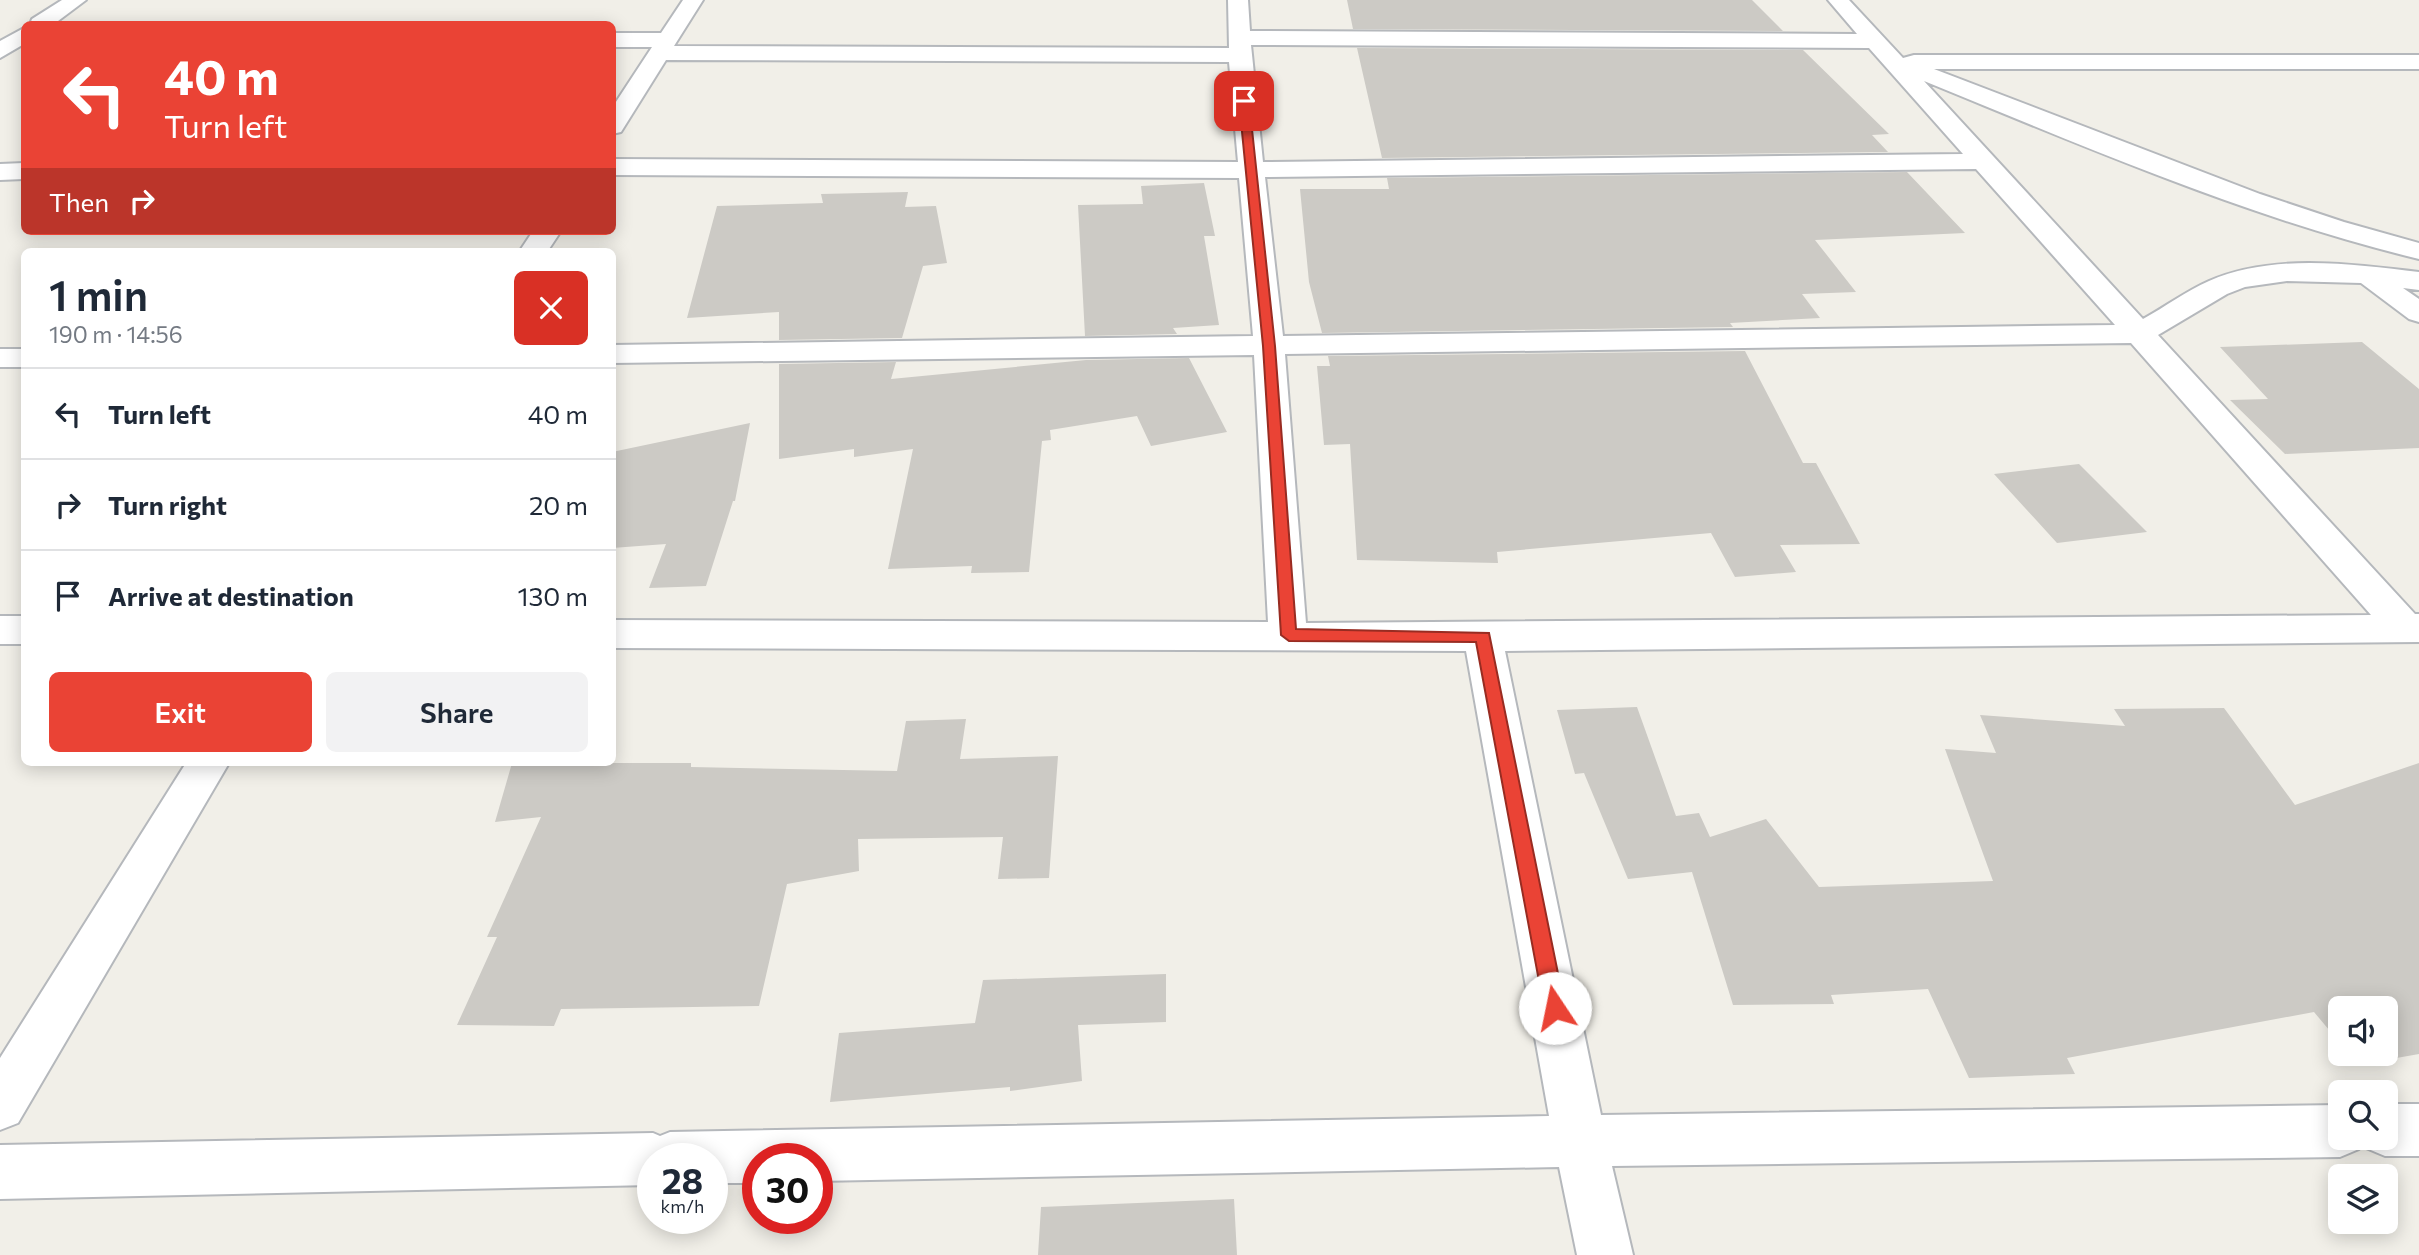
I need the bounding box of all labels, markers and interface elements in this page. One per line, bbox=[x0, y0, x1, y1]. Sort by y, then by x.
text: 40 m bbox=[164, 45, 279, 105]
icon: left bbox=[49, 49, 140, 140]
pin bbox=[1214, 71, 1274, 131]
icon: arrive bbox=[1225, 82, 1263, 120]
text: Turn left bbox=[164, 105, 288, 145]
icon: right bbox=[123, 182, 161, 220]
text: Then bbox=[49, 186, 109, 217]
text: 1 min bbox=[49, 268, 148, 320]
button: close bbox=[514, 271, 588, 345]
text: 190 m · 14:56 bbox=[49, 320, 183, 348]
icon: left bbox=[49, 395, 87, 433]
text: Turn left bbox=[108, 398, 211, 429]
text: 40 m bbox=[528, 398, 588, 429]
icon: right bbox=[49, 486, 87, 524]
text: Turn right bbox=[108, 489, 227, 520]
text: 20 m bbox=[529, 489, 588, 520]
icon: arrive bbox=[49, 577, 87, 615]
text: Arrive at destination bbox=[108, 580, 354, 611]
text: 130 m bbox=[517, 580, 588, 611]
button: Exit bbox=[49, 672, 312, 752]
button: Share bbox=[326, 672, 588, 752]
position arrow bbox=[1518, 971, 1592, 1045]
map controls bbox=[2328, 996, 2398, 1234]
button: sound bbox=[2328, 996, 2398, 1066]
button: search bbox=[2328, 1080, 2398, 1150]
speed limit sign: 30 bbox=[742, 1143, 833, 1234]
text: 28 bbox=[662, 1158, 703, 1201]
button: layers bbox=[2328, 1164, 2398, 1234]
text: km/h bbox=[661, 1195, 704, 1217]

